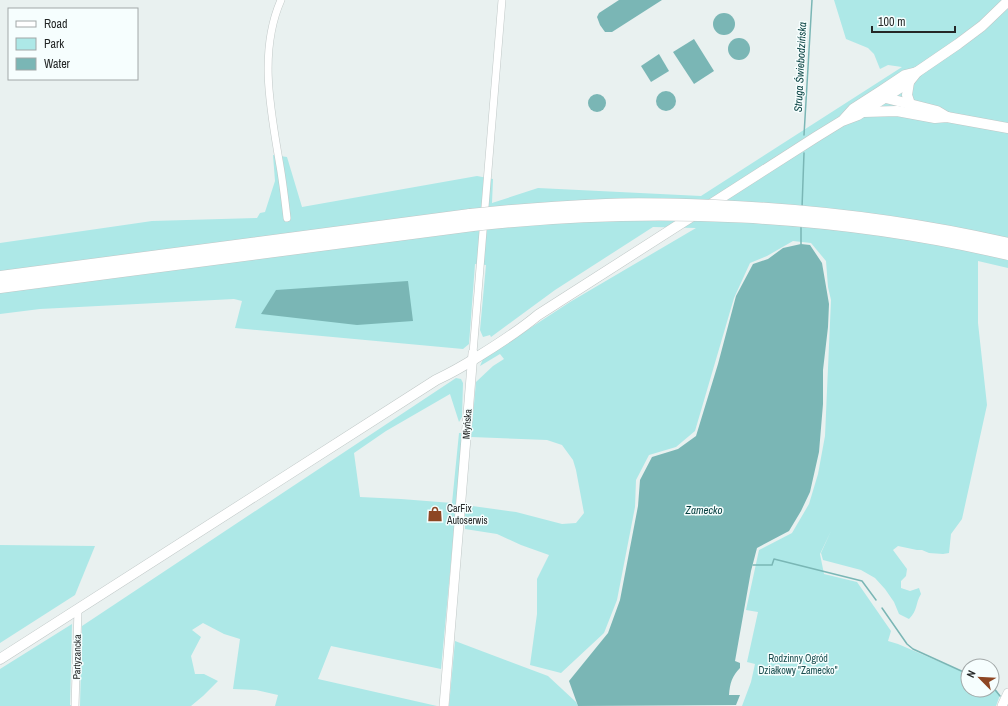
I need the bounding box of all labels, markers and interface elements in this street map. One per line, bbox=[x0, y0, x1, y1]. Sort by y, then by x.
legend bbox=[8, 8, 138, 80]
scale bar bbox=[872, 8, 955, 34]
text: 100 m bbox=[878, 14, 905, 30]
text: Road bbox=[44, 16, 68, 32]
water label: Struga Świebodzińska bbox=[791, 22, 809, 112]
text: Park bbox=[44, 36, 64, 52]
text: Water bbox=[44, 56, 71, 72]
street label: Młyńska bbox=[459, 408, 475, 439]
place label: CarFix Autoserwis bbox=[446, 502, 488, 527]
water label: Zamecko bbox=[684, 503, 723, 517]
shop icon: CarFix Autoserwis bbox=[426, 505, 444, 523]
street label: Partyzancka bbox=[70, 634, 84, 680]
park label: Rodzinny Ogród Działkowy "Zamecko" bbox=[758, 652, 838, 677]
north arrow bbox=[960, 658, 1000, 698]
text: N bbox=[963, 668, 979, 680]

